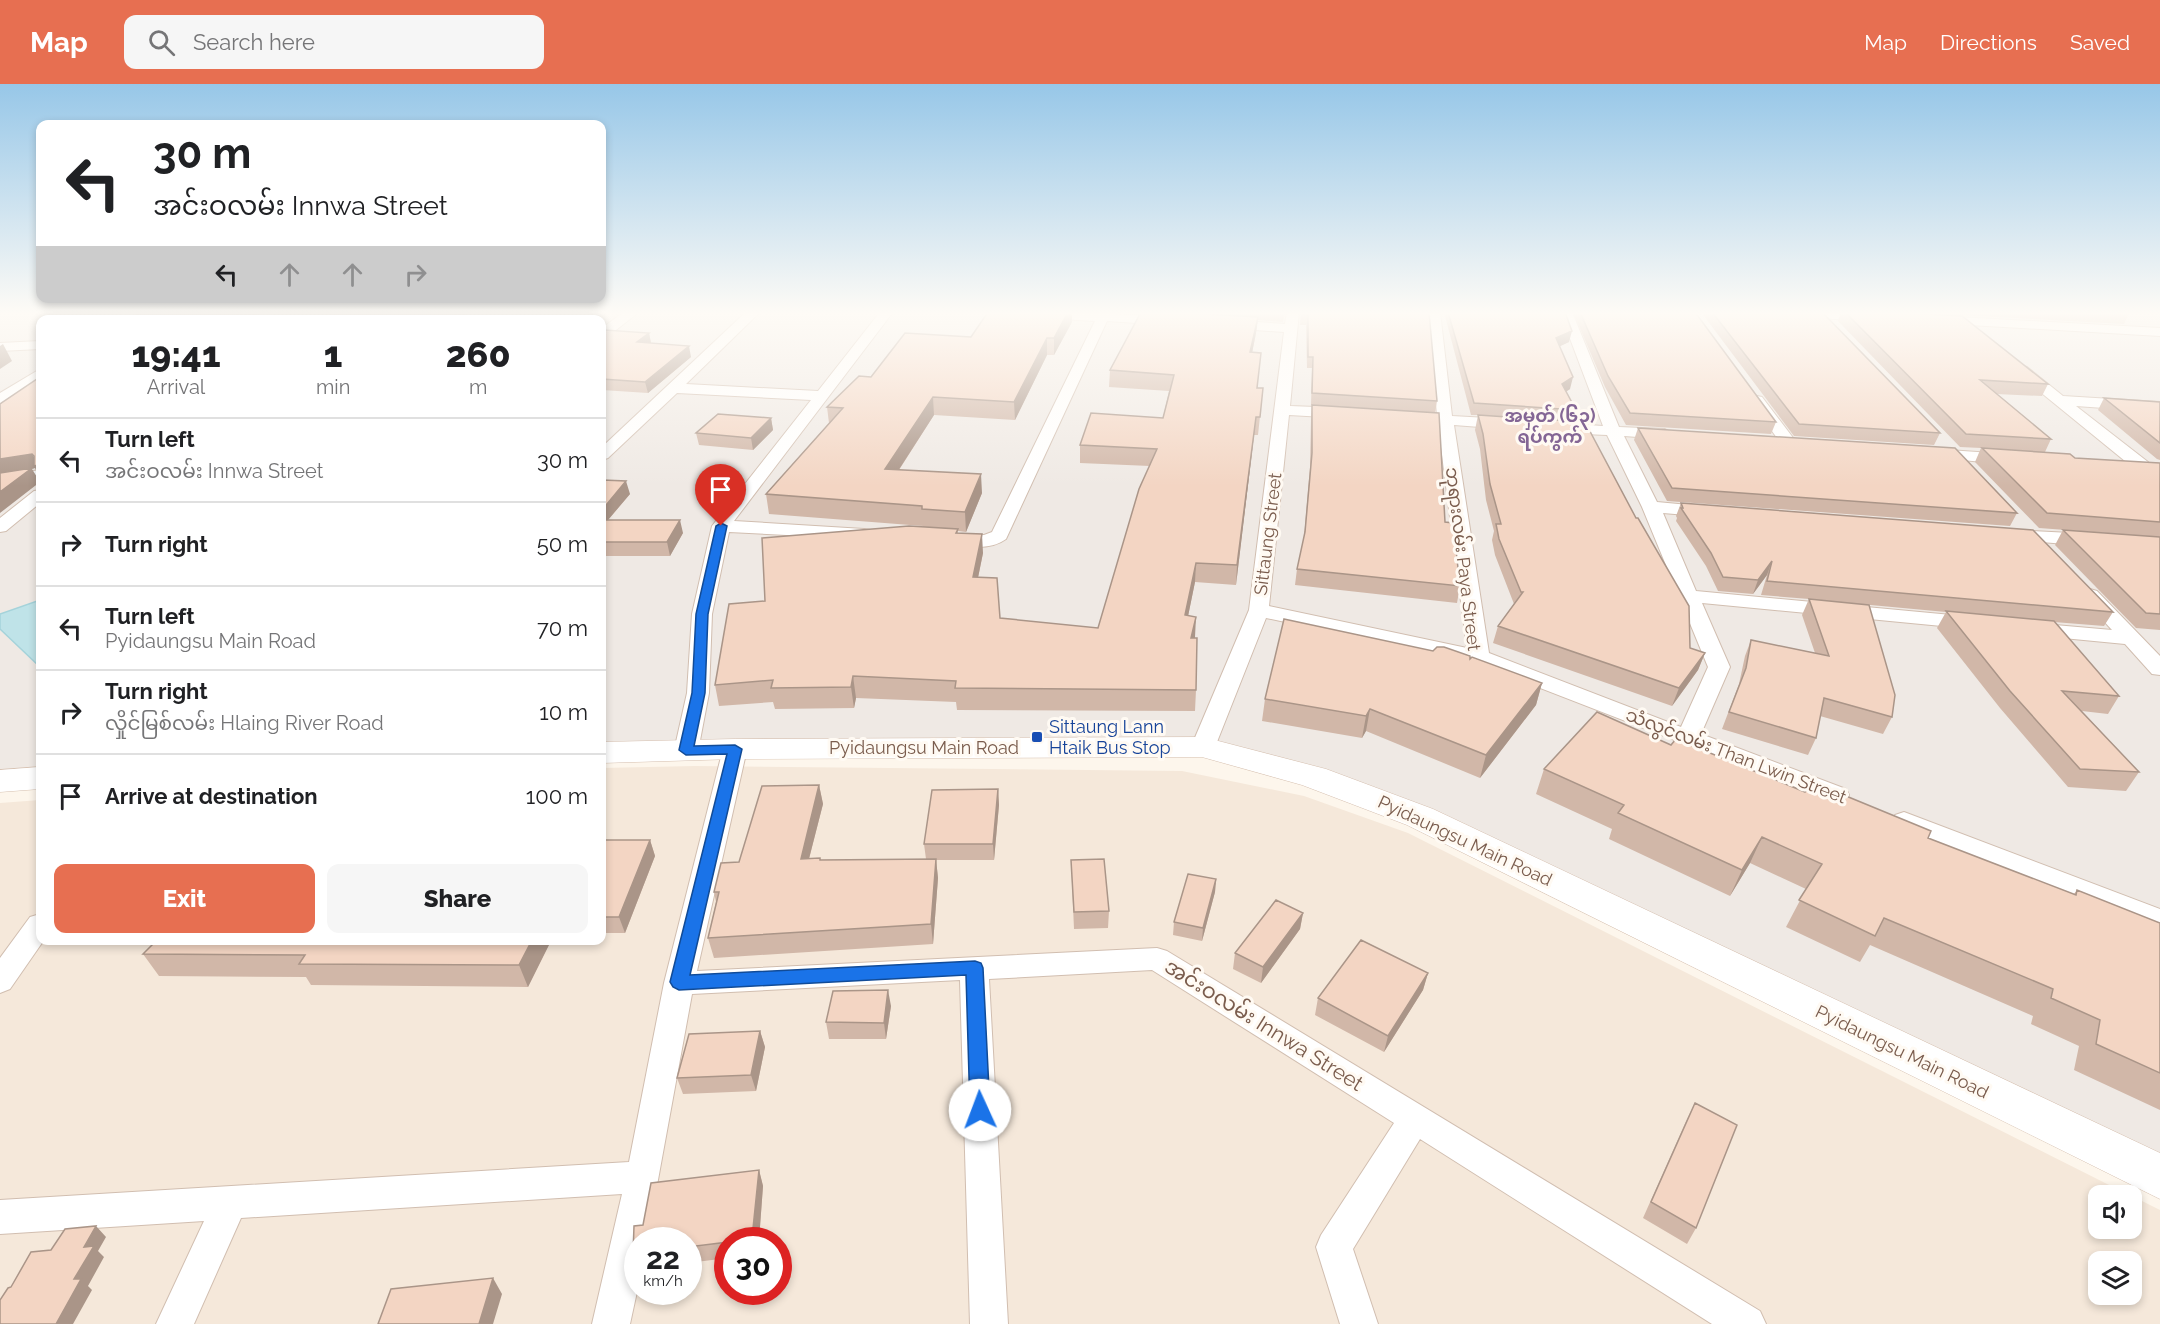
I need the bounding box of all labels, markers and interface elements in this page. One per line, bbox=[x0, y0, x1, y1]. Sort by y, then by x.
search box bbox=[124, 15, 544, 69]
text: Map bbox=[30, 26, 88, 59]
icon: search bbox=[145, 26, 178, 59]
text: Search here bbox=[193, 29, 315, 55]
text: Map bbox=[1864, 30, 1907, 55]
text: Directions bbox=[1940, 30, 2037, 55]
text: Saved bbox=[2070, 30, 2130, 55]
text: 30 m bbox=[153, 129, 251, 178]
icon: left bbox=[54, 144, 132, 222]
text: အင်းဝလမ်း Innwa Street bbox=[153, 190, 448, 221]
icon: left bbox=[210, 258, 243, 291]
icon: ahead bbox=[273, 258, 306, 291]
icon: ahead bbox=[336, 258, 369, 291]
icon: right bbox=[399, 258, 432, 291]
text: 19:41 bbox=[131, 333, 221, 375]
text: 1 bbox=[324, 333, 342, 375]
text: 260 bbox=[446, 333, 511, 375]
text: Arrival bbox=[147, 375, 205, 399]
text: min bbox=[316, 375, 350, 399]
text: m bbox=[469, 375, 487, 399]
district label: အမှတ် (၆၃) ရပ်ကွက် bbox=[1504, 404, 1596, 451]
text: Turn left bbox=[105, 426, 195, 452]
icon: left bbox=[54, 444, 87, 477]
text: 30 m bbox=[537, 447, 588, 473]
text: အင်းဝလမ်း Innwa Street bbox=[105, 459, 323, 483]
pin bbox=[695, 464, 746, 526]
street label: ဘုရားလမ်း Paya Street bbox=[1437, 466, 1487, 653]
street label: Sittaung Street bbox=[1250, 471, 1285, 597]
icon: arrive bbox=[704, 473, 737, 506]
icon: right bbox=[54, 528, 87, 561]
text: Turn right bbox=[105, 531, 208, 557]
text: 50 m bbox=[537, 531, 588, 557]
text: Turn left bbox=[105, 603, 195, 629]
icon: left bbox=[54, 612, 87, 645]
text: 70 m bbox=[537, 615, 588, 641]
text: Pyidaungsu Main Road bbox=[105, 629, 316, 653]
text: Turn right bbox=[105, 678, 208, 704]
icon: right bbox=[54, 696, 87, 729]
text: 10 m bbox=[539, 699, 588, 725]
street label: သံလွင်လမ်း Than Lwin Street bbox=[1621, 702, 1850, 812]
text: လှိုင်မြစ်လမ်း Hlaing River Road bbox=[105, 711, 384, 735]
place label: Sittaung Lann Htaik Bus Stop bbox=[1049, 716, 1171, 758]
marker: Sittaung Lann Htaik Bus Stop bbox=[1030, 730, 1044, 744]
street label: Pyidaungsu Main Road bbox=[829, 737, 1019, 758]
icon: arrive bbox=[54, 780, 87, 813]
text: Arrive at destination bbox=[105, 783, 318, 809]
text: 100 m bbox=[526, 783, 588, 809]
street label: Pyidaungsu Main Road bbox=[1375, 791, 1556, 890]
button: Exit bbox=[54, 864, 315, 933]
button: Share bbox=[327, 864, 588, 933]
street label: အင်းဝလမ်း Innwa Street bbox=[1160, 951, 1370, 1096]
street label: Pyidaungsu Main Road bbox=[1812, 1000, 1992, 1103]
position arrow bbox=[948, 1078, 1012, 1142]
map controls bbox=[2088, 1185, 2142, 1305]
button: sound bbox=[2088, 1185, 2142, 1239]
speed limit sign: 30 bbox=[714, 1227, 792, 1305]
text: 22 bbox=[646, 1241, 680, 1276]
button: layers bbox=[2088, 1251, 2142, 1305]
text: km/h bbox=[643, 1272, 683, 1290]

